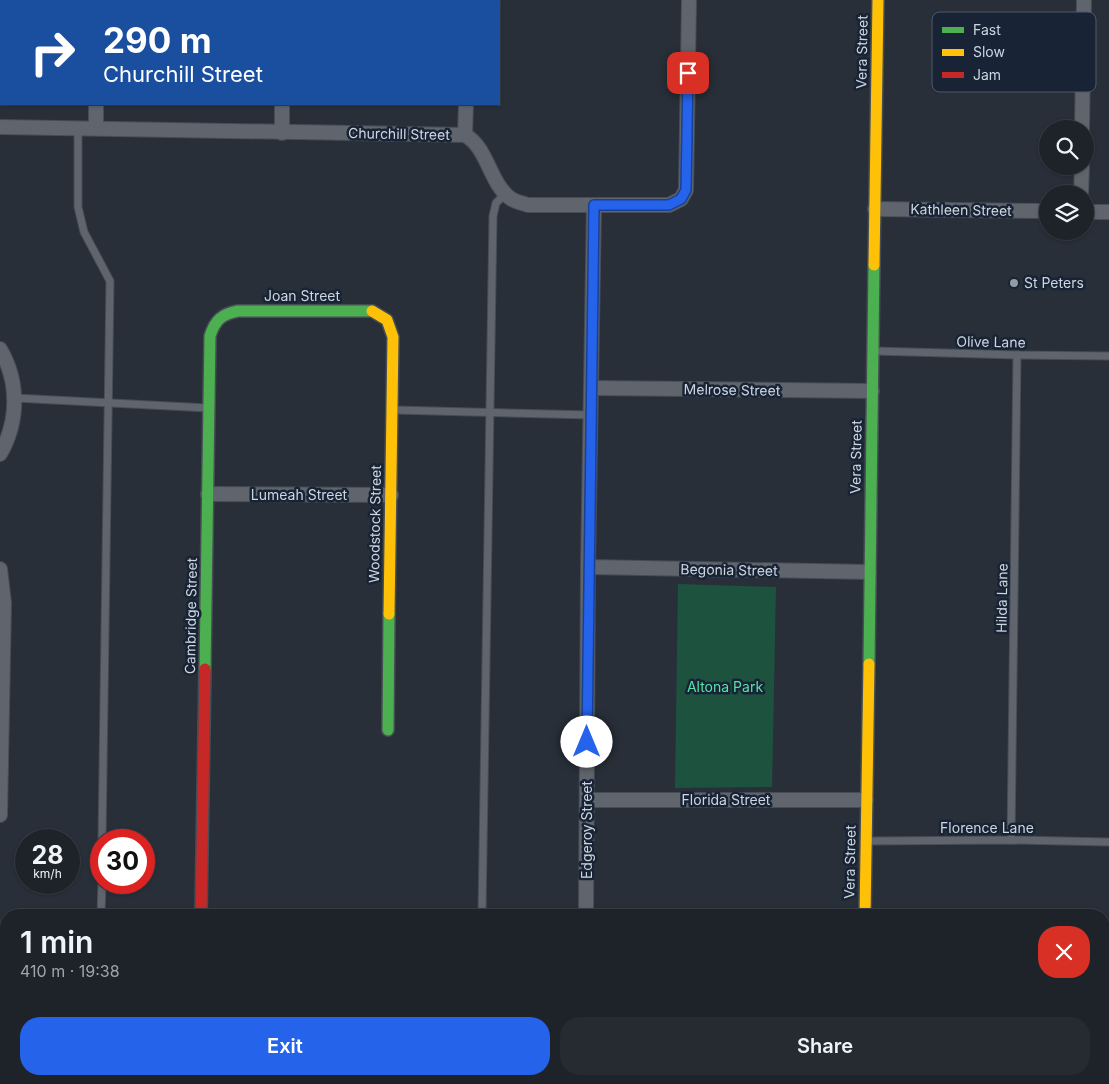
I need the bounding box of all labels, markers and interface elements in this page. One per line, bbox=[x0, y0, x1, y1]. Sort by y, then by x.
legend bbox=[932, 12, 1096, 92]
street label: Vera Street bbox=[852, 15, 871, 89]
text: 290 m bbox=[103, 19, 212, 61]
icon: right bbox=[20, 20, 85, 85]
text: Fast bbox=[973, 21, 1001, 38]
text: Slow bbox=[973, 43, 1005, 60]
pin bbox=[667, 52, 709, 94]
icon: arrive bbox=[674, 59, 702, 87]
text: Churchill Street bbox=[103, 61, 263, 87]
text: Jam bbox=[973, 66, 1001, 83]
map controls bbox=[1039, 120, 1094, 240]
button: search bbox=[1039, 120, 1094, 175]
street label: Churchill Street bbox=[348, 124, 450, 143]
button: layers bbox=[1039, 185, 1094, 240]
street label: Kathleen Street bbox=[910, 200, 1012, 219]
place label: St Peters bbox=[1024, 274, 1084, 291]
marker: St Peters bbox=[1008, 277, 1020, 289]
street label: Joan Street bbox=[264, 287, 340, 304]
street label: Olive Lane bbox=[956, 332, 1026, 351]
street label: Melrose Street bbox=[684, 380, 781, 399]
street label: Vera Street bbox=[846, 420, 865, 494]
street label: Woodstock Street bbox=[365, 465, 384, 583]
street label: Lumeah Street bbox=[251, 486, 348, 503]
street label: Cambridge Street bbox=[181, 557, 200, 674]
street label: Begonia Street bbox=[680, 560, 778, 579]
street label: Hilda Lane bbox=[992, 563, 1011, 633]
park label: Altona Park bbox=[687, 678, 763, 695]
position arrow bbox=[560, 715, 612, 767]
street label: Edgeroy Street bbox=[578, 780, 595, 879]
street label: Florida Street bbox=[682, 791, 771, 808]
street label: Florence Lane bbox=[940, 819, 1034, 836]
street label: Vera Street bbox=[840, 825, 859, 899]
speed limit sign: 30 bbox=[90, 829, 155, 894]
text: 28 bbox=[31, 840, 64, 870]
text: km/h bbox=[33, 866, 62, 881]
text: 1 min bbox=[20, 924, 93, 960]
button: close bbox=[1038, 926, 1090, 978]
text: 410 m · 19:38 bbox=[20, 961, 120, 981]
button: Exit bbox=[20, 1017, 550, 1075]
button: Share bbox=[560, 1017, 1090, 1075]

